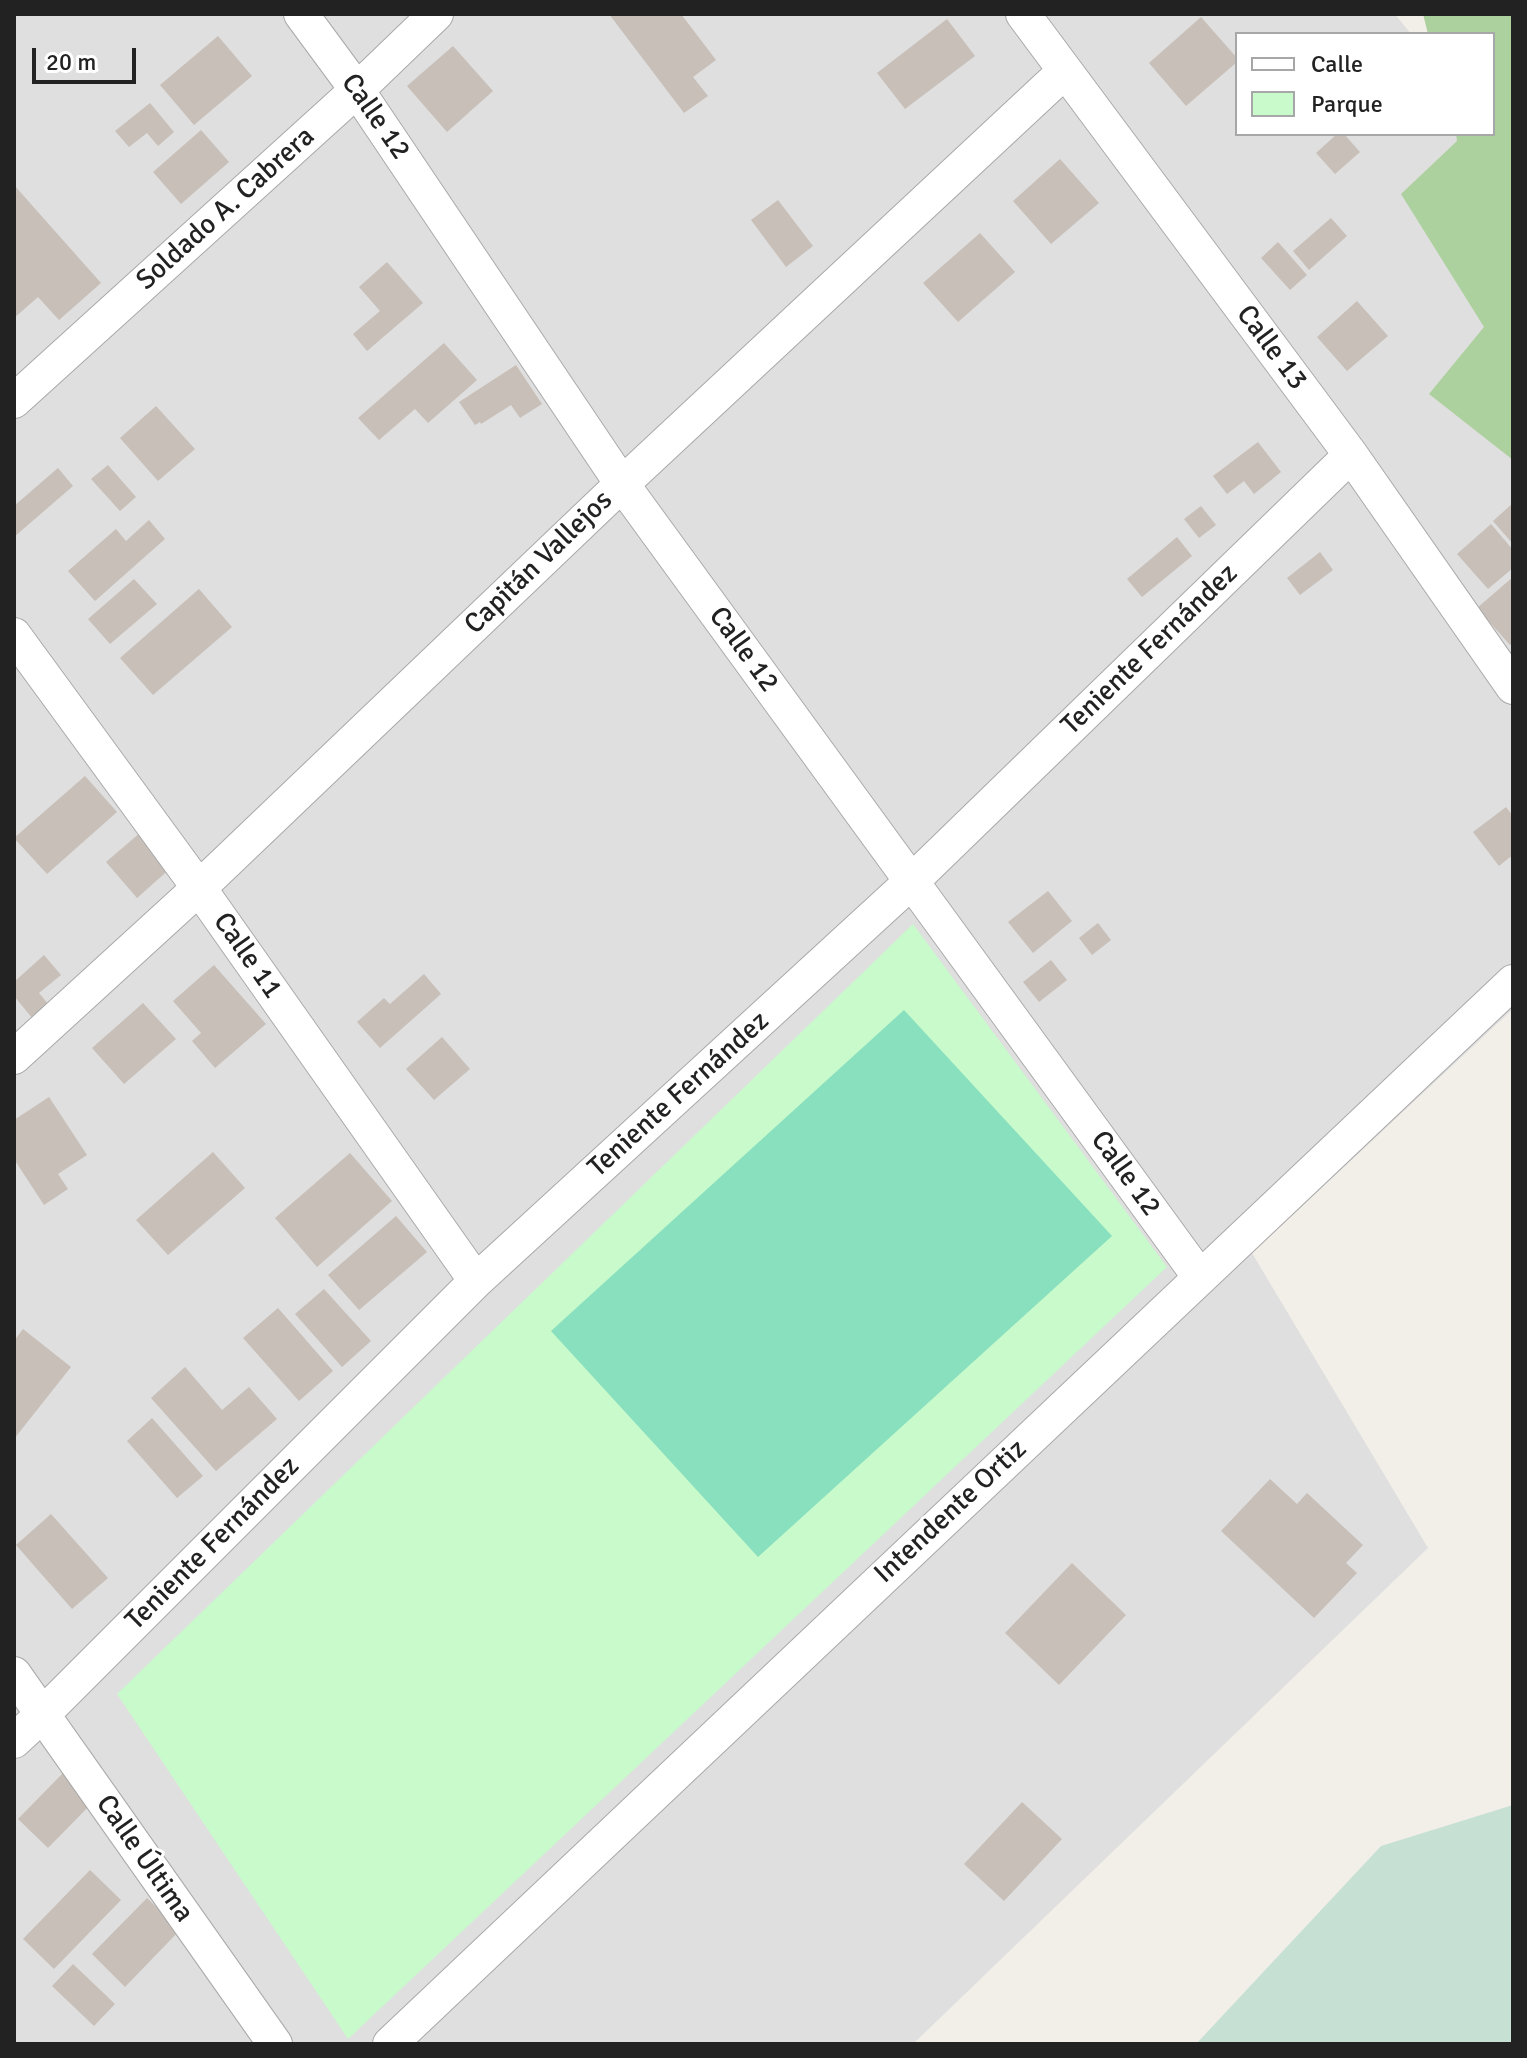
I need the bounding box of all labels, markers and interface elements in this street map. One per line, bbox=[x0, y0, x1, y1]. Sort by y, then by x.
scale bar bbox=[36, 32, 140, 82]
legend bbox=[1235, 32, 1495, 136]
text: 20 m bbox=[46, 47, 96, 77]
text: Calle bbox=[1311, 49, 1363, 79]
street label: Calle 12 bbox=[333, 68, 417, 166]
text: Parque bbox=[1311, 89, 1383, 119]
street label: Soldado A. Cabrera bbox=[130, 120, 322, 298]
street label: Calle 13 bbox=[1228, 299, 1314, 397]
street label: Capitán Vallejos bbox=[458, 484, 620, 642]
street label: Teniente Fernández bbox=[1055, 557, 1245, 743]
street label: Calle 12 bbox=[701, 601, 785, 699]
street label: Calle 11 bbox=[205, 907, 289, 1005]
street label: Teniente Fernández bbox=[582, 1005, 776, 1185]
street label: Calle 12 bbox=[1083, 1125, 1167, 1223]
street label: Intendente Ortiz bbox=[868, 1433, 1034, 1591]
street label: Teniente Fernández bbox=[119, 1450, 307, 1638]
street label: Calle Última bbox=[88, 1789, 200, 1929]

